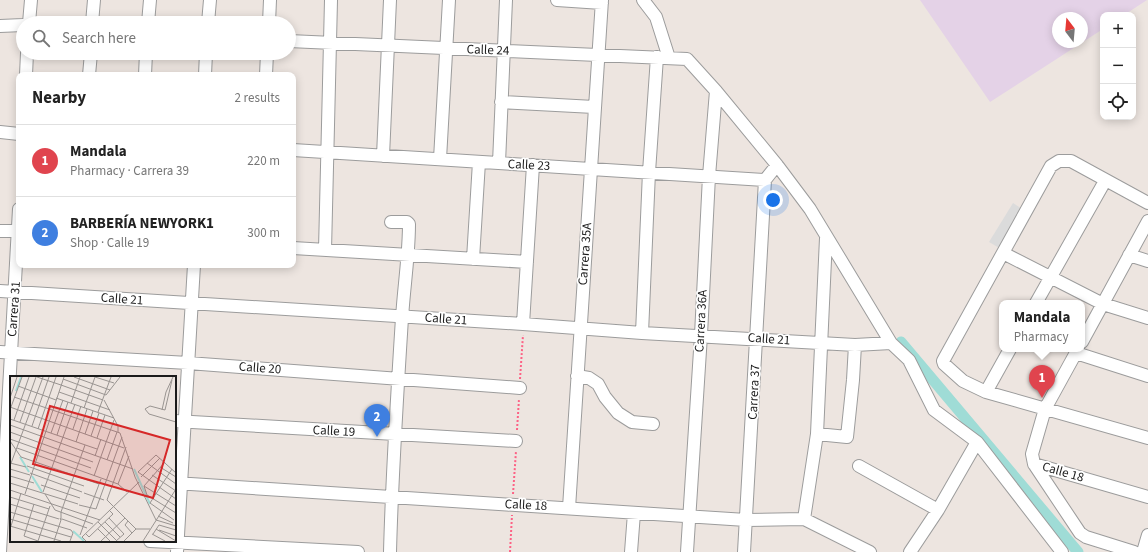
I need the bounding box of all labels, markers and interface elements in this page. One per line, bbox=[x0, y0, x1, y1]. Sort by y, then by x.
north arrow bbox=[1052, 12, 1088, 48]
map controls bbox=[1100, 12, 1136, 120]
button: + bbox=[1100, 12, 1136, 48]
search box bbox=[16, 16, 296, 60]
icon: search bbox=[30, 27, 52, 49]
text: Search here bbox=[62, 28, 136, 49]
street label: Calle 24 bbox=[466, 40, 510, 60]
button: − bbox=[1100, 48, 1136, 84]
button: locate bbox=[1100, 84, 1136, 120]
text: Nearby bbox=[32, 86, 86, 110]
text: 2 results bbox=[235, 89, 280, 107]
text: Mandala bbox=[70, 141, 127, 162]
text: 1 bbox=[42, 152, 48, 170]
text: 220 m bbox=[247, 152, 280, 170]
street label: Calle 23 bbox=[507, 155, 551, 175]
text: Pharmacy · Carrera 39 bbox=[70, 162, 189, 180]
your location bbox=[763, 190, 783, 210]
text: BARBERÍA NEWYORK1 bbox=[70, 213, 214, 234]
street label: Carrera 35A bbox=[574, 221, 596, 286]
text: 2 bbox=[42, 224, 48, 242]
text: 300 m bbox=[247, 224, 280, 242]
text: Shop · Calle 19 bbox=[70, 234, 149, 252]
street label: Carrera 31 bbox=[3, 281, 25, 337]
street label: Carrera 36A bbox=[690, 288, 712, 353]
street label: Calle 21 bbox=[100, 289, 144, 309]
popup bbox=[999, 300, 1085, 352]
text: Mandala bbox=[1014, 307, 1070, 328]
street label: Calle 21 bbox=[424, 309, 468, 329]
text: Pharmacy bbox=[1014, 328, 1069, 346]
street label: Calle 21 bbox=[747, 329, 791, 349]
street label: Calle 20 bbox=[238, 358, 282, 378]
street label: Carrera 37 bbox=[744, 364, 764, 420]
pin: 1 bbox=[1029, 365, 1055, 398]
inset map bbox=[10, 376, 176, 542]
pin: 2 bbox=[364, 404, 390, 437]
street label: Calle 19 bbox=[312, 421, 356, 441]
street label: Calle 18 bbox=[1040, 457, 1086, 487]
street label: Calle 18 bbox=[504, 495, 548, 515]

